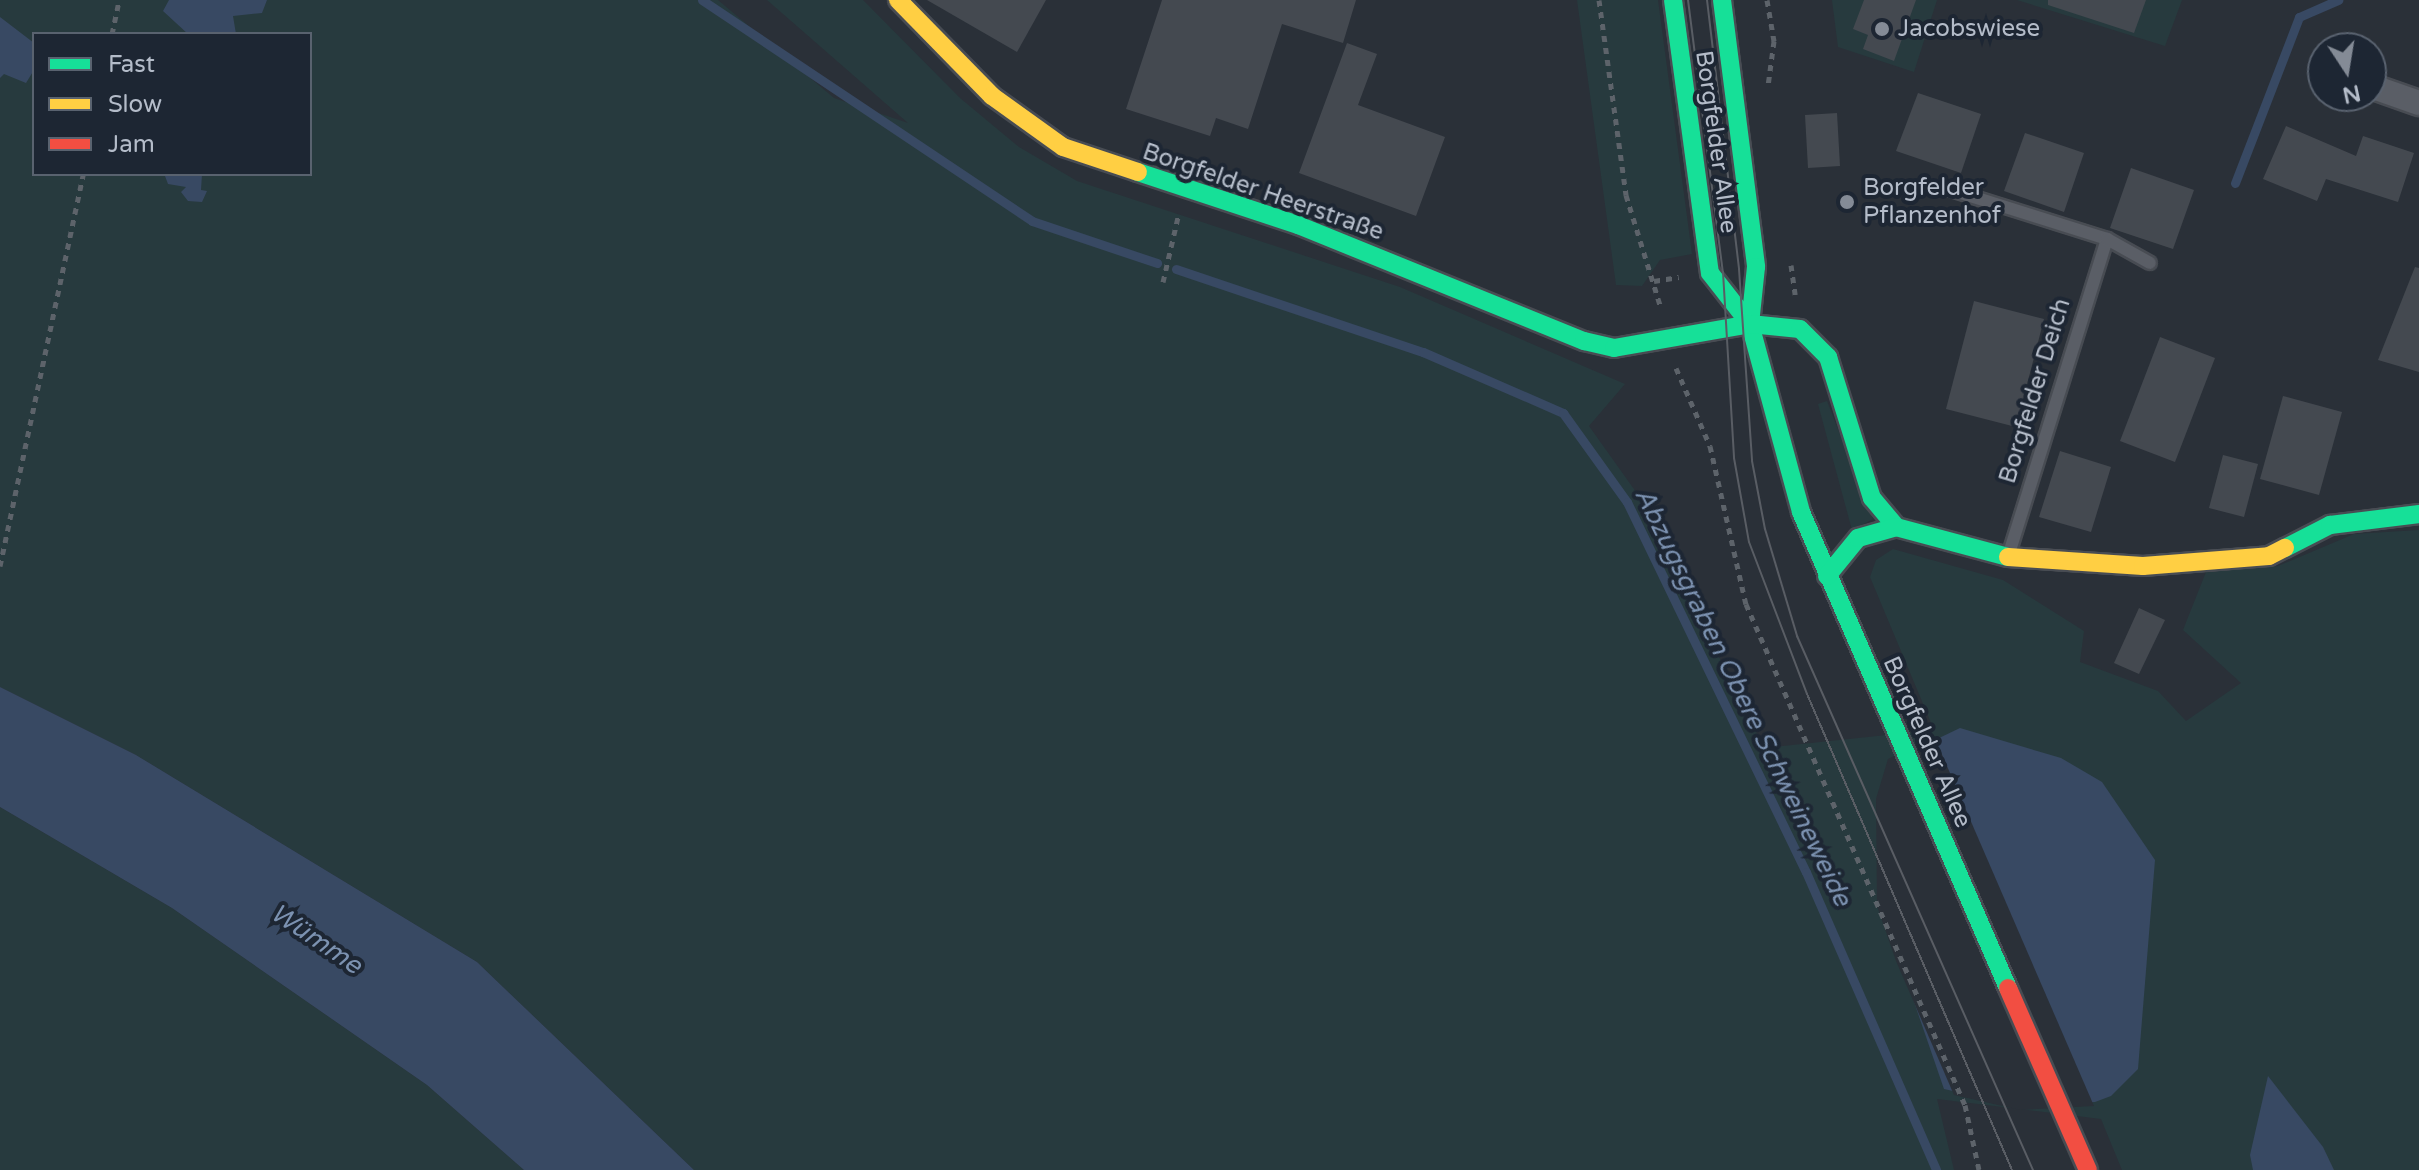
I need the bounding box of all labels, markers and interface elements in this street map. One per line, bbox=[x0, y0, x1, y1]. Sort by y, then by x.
place label: Jacobswiese bbox=[1898, 15, 2040, 43]
marker: Jacobswiese bbox=[1873, 20, 1891, 38]
legend bbox=[32, 32, 312, 176]
north arrow bbox=[2307, 32, 2387, 112]
street label: Borgfelder Allee bbox=[1689, 49, 1743, 235]
text: Fast bbox=[108, 50, 155, 79]
text: N bbox=[2340, 79, 2363, 108]
text: Slow bbox=[108, 90, 162, 119]
text: Jam bbox=[108, 130, 155, 159]
street label: Borgfelder Heerstraße bbox=[1139, 137, 1387, 247]
place label: Borgfelder Pflanzenhof bbox=[1863, 174, 2001, 230]
marker: Borgfelder Pflanzenhof bbox=[1838, 193, 1856, 211]
street label: Borgfelder Deich bbox=[1993, 295, 2077, 487]
water label: Abzugsgraben Obere Schweineweide bbox=[1628, 483, 1858, 911]
street label: Borgfelder Allee bbox=[1876, 652, 1978, 832]
water label: Wümme bbox=[264, 897, 368, 981]

